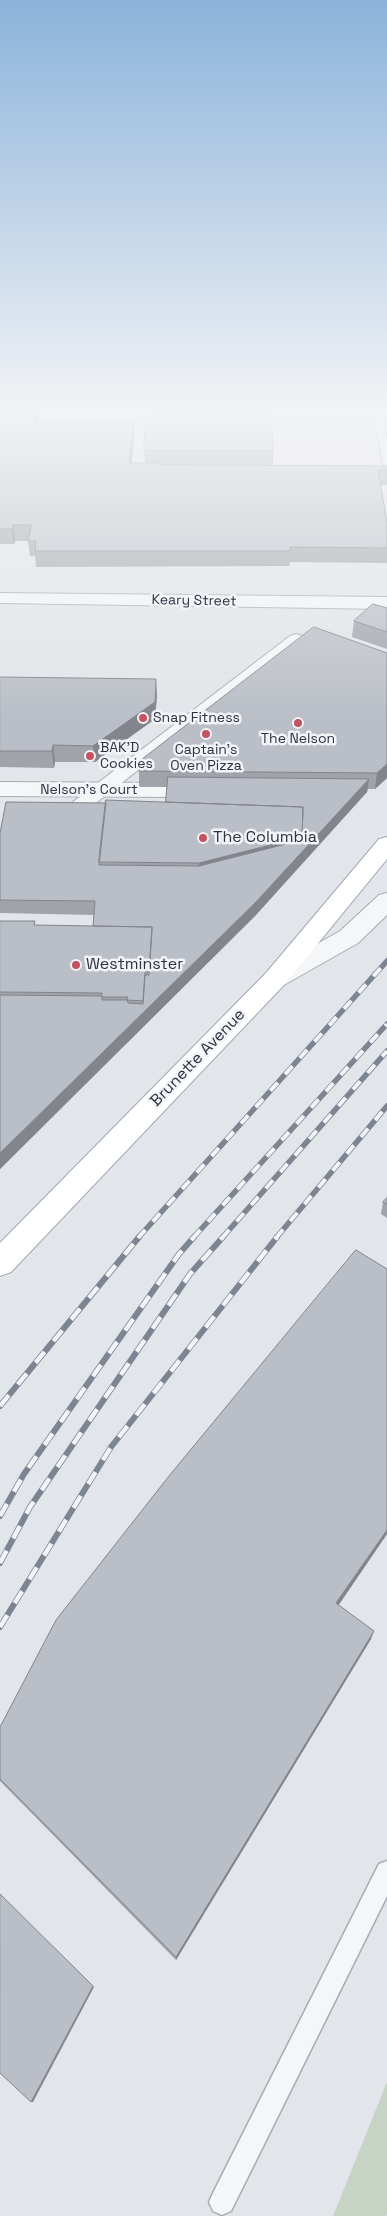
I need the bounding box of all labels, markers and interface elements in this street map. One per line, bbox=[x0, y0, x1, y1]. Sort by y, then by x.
street label: Keary Street bbox=[151, 592, 237, 610]
place label: Snap Fitness bbox=[153, 710, 240, 726]
marker: Snap Fitness bbox=[137, 712, 149, 724]
marker: The Nelson bbox=[292, 717, 304, 729]
marker: Captain's Oven Pizza bbox=[200, 728, 212, 740]
place label: The Nelson bbox=[261, 731, 335, 747]
place label: BAK'D Cookies bbox=[100, 740, 153, 772]
place label: Captain's Oven Pizza bbox=[170, 742, 242, 774]
marker: BAK'D Cookies bbox=[84, 750, 96, 762]
street label: Nelson's Court bbox=[40, 782, 138, 798]
place label: The Columbia bbox=[213, 828, 317, 848]
marker: The Columbia bbox=[197, 832, 209, 844]
place label: Westminster bbox=[86, 955, 183, 975]
marker: Westminster bbox=[70, 959, 82, 971]
street label: Brunette Avenue bbox=[147, 1005, 249, 1111]

